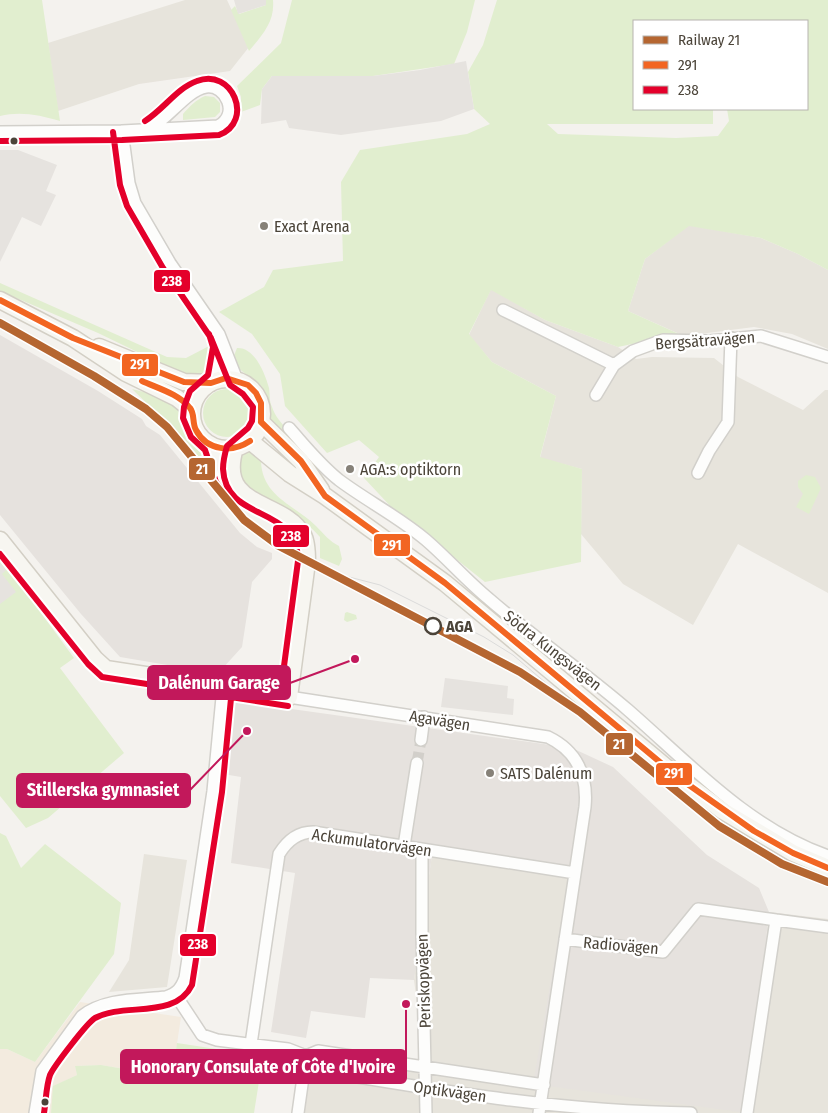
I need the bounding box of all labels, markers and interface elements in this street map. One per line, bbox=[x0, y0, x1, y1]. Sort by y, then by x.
legend bbox=[633, 20, 808, 110]
text: Railway 21 bbox=[678, 31, 740, 49]
text: 291 bbox=[678, 56, 697, 74]
text: 238 bbox=[678, 81, 699, 99]
unlabelled marker bbox=[9, 136, 19, 146]
place label: Exact Arena bbox=[274, 217, 350, 236]
marker: Exact Arena bbox=[258, 220, 270, 232]
line badge: 238 bbox=[153, 269, 191, 293]
text: 238 bbox=[161, 273, 183, 290]
street label: Bergsätravägen bbox=[654, 328, 756, 353]
line badge: 291 bbox=[121, 353, 159, 377]
text: 291 bbox=[129, 356, 150, 373]
line badge: 21 bbox=[188, 457, 216, 481]
place label: AGA:s optiktorn bbox=[360, 460, 461, 479]
text: 21 bbox=[195, 461, 208, 478]
marker: AGA:s optiktorn bbox=[344, 463, 356, 475]
line badge: 238 bbox=[272, 524, 310, 548]
text: 238 bbox=[280, 528, 302, 545]
line badge: 291 bbox=[373, 533, 411, 557]
text: 291 bbox=[381, 537, 402, 554]
street label: Södra Kungsvägen bbox=[500, 606, 605, 694]
marker: AGA bbox=[424, 617, 442, 635]
place label: AGA bbox=[445, 617, 473, 636]
callout: Dalénum Garage bbox=[148, 666, 290, 699]
text: Dalénum Garage bbox=[158, 672, 280, 694]
street label: Agavägen bbox=[408, 706, 472, 735]
line badge: 21 bbox=[605, 732, 634, 756]
text: 21 bbox=[612, 736, 625, 753]
line badge: 291 bbox=[655, 762, 693, 786]
place label: SATS Dalénum bbox=[500, 764, 592, 783]
text: 291 bbox=[663, 765, 684, 782]
marker: SATS Dalénum bbox=[484, 767, 496, 779]
callout: Stillerska gymnasiet bbox=[17, 774, 190, 807]
text: Stillerska gymnasiet bbox=[27, 779, 180, 801]
street label: Ackumulatorvägen bbox=[311, 825, 433, 860]
line badge: 238 bbox=[179, 933, 217, 957]
street label: Periskopvägen bbox=[412, 933, 435, 1029]
street label: Radiovägen bbox=[582, 933, 659, 958]
text: 238 bbox=[187, 936, 209, 953]
callout: Honorary Consulate of Côte d'Ivoire bbox=[121, 1050, 406, 1083]
text: Honorary Consulate of Côte d'Ivoire bbox=[131, 1056, 395, 1078]
street label: Optikvägen bbox=[412, 1077, 488, 1106]
unlabelled marker bbox=[40, 1097, 50, 1107]

